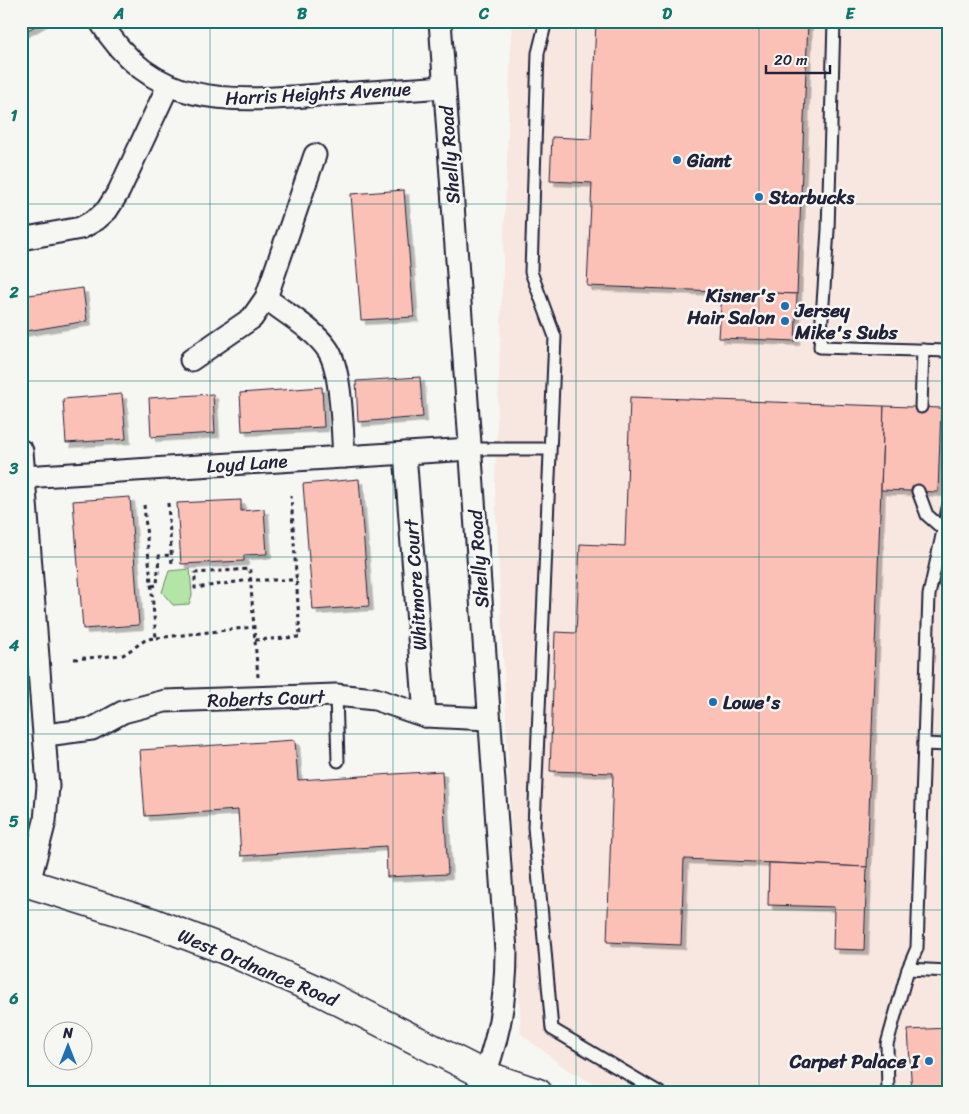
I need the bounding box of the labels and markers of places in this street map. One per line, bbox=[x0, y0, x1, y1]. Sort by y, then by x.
place label: Giant bbox=[686, 144, 733, 177]
marker: Giant bbox=[671, 154, 683, 166]
place label: Starbucks bbox=[768, 181, 855, 214]
marker: Starbucks bbox=[753, 191, 765, 203]
place label: Kisner's Hair Salon bbox=[686, 279, 776, 334]
place label: Jersey Mike's Subs bbox=[794, 294, 899, 349]
marker: Kisner's Hair Salon bbox=[779, 300, 791, 312]
marker: Jersey Mike's Subs bbox=[779, 315, 791, 327]
place label: Lowe's bbox=[723, 686, 781, 719]
marker: Lowe's bbox=[707, 696, 719, 708]
place label: Carpet Palace I bbox=[789, 1045, 920, 1078]
marker: Carpet Palace I bbox=[923, 1055, 935, 1067]

